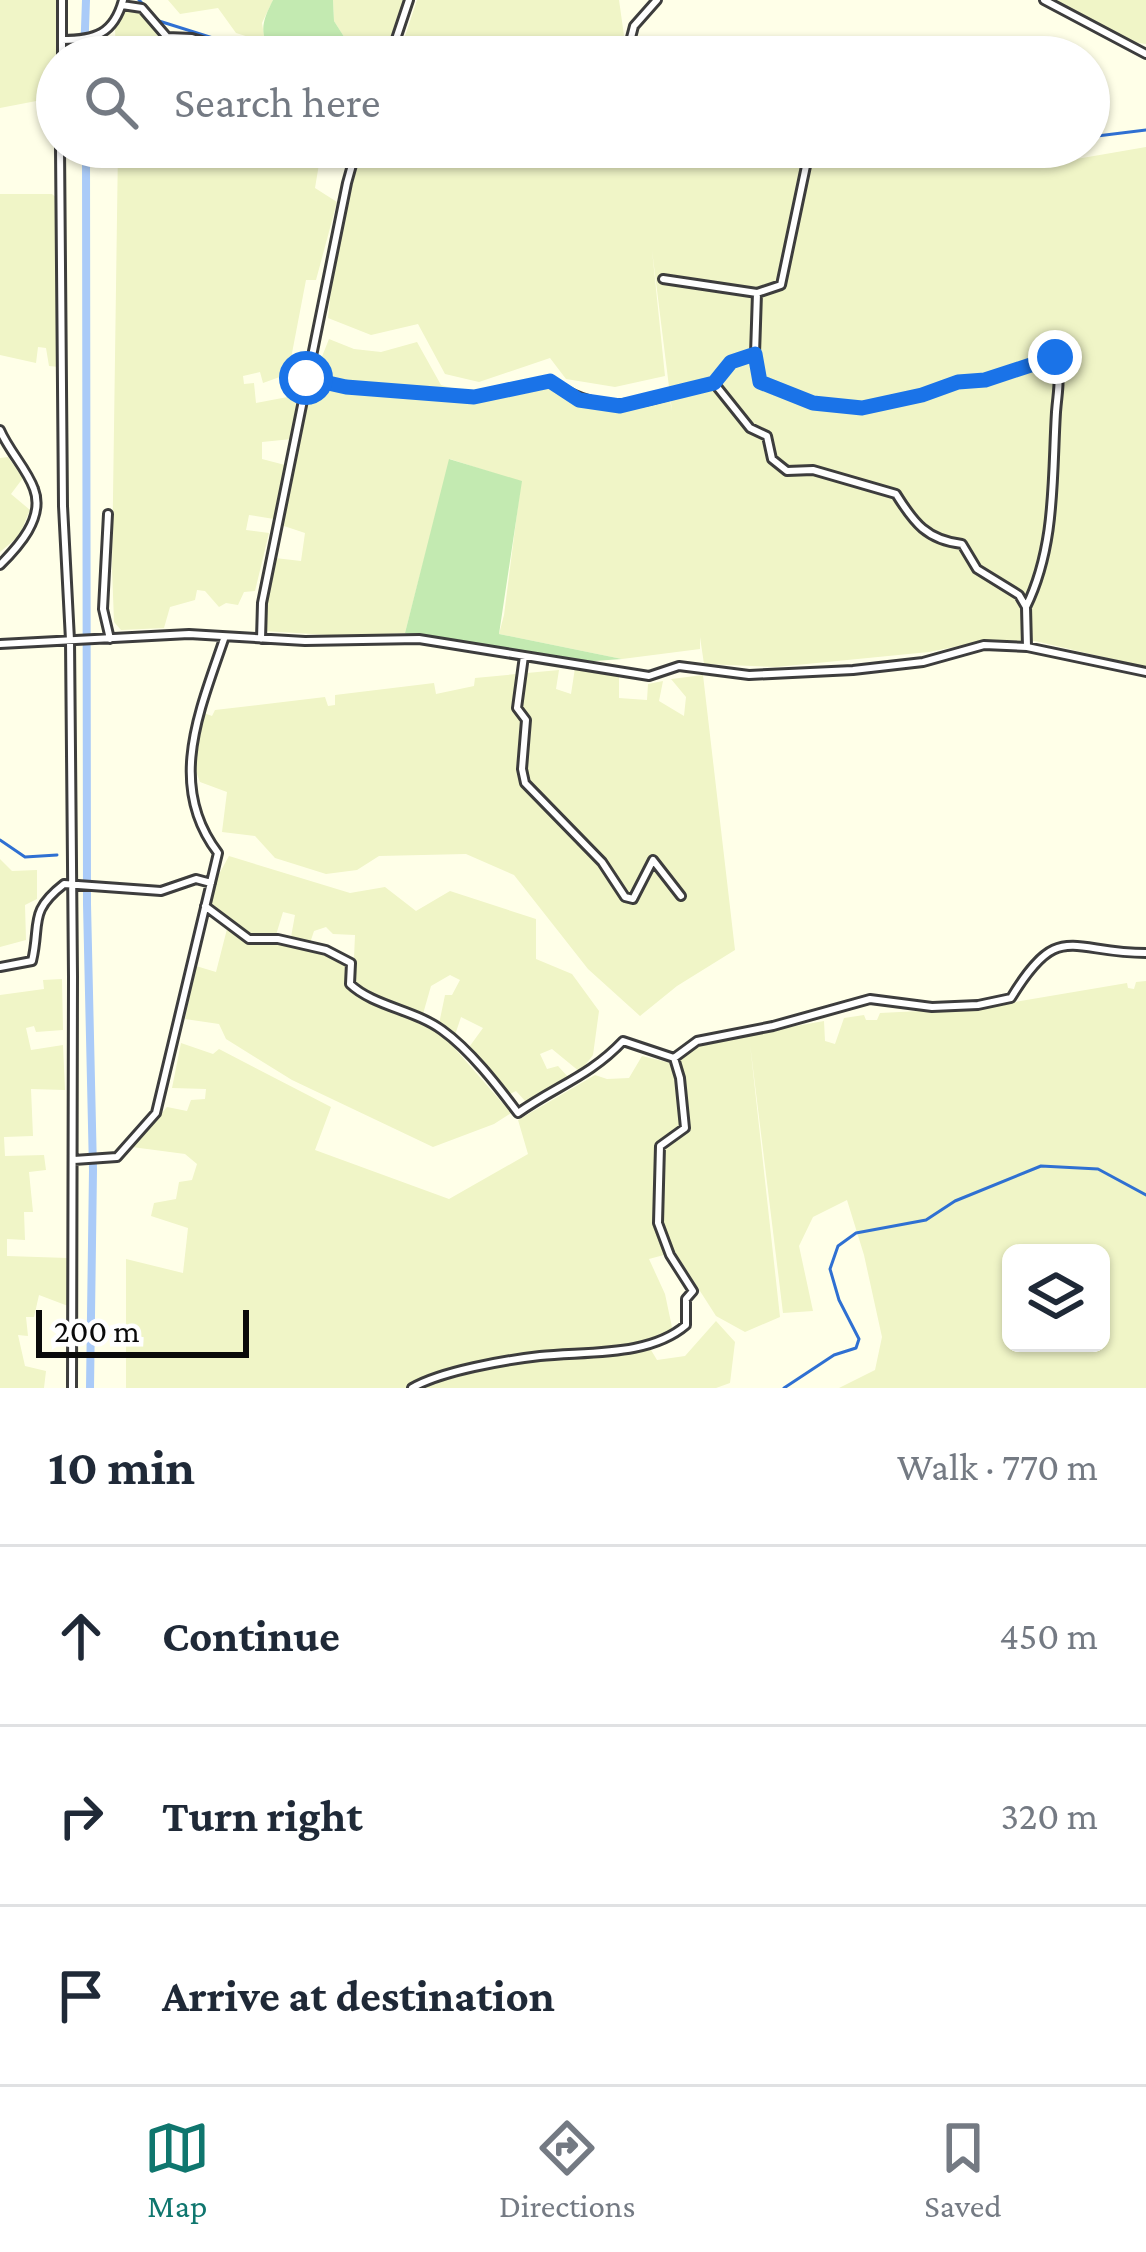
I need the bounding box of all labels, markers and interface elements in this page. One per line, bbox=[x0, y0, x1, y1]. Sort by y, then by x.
search box bbox=[36, 36, 1110, 168]
icon: search bbox=[78, 69, 144, 135]
text: Search here bbox=[174, 77, 381, 127]
route end bbox=[1028, 330, 1082, 384]
route start bbox=[279, 351, 333, 405]
map controls bbox=[1002, 1244, 1110, 1352]
button: layers bbox=[1002, 1244, 1110, 1352]
scale bar bbox=[36, 1304, 249, 1357]
text: 200 m bbox=[54, 1312, 140, 1349]
text: 10 min bbox=[48, 1438, 195, 1495]
text: Walk · 770 m bbox=[897, 1445, 1098, 1488]
icon: ahead bbox=[48, 1603, 114, 1669]
text: Continue bbox=[162, 1611, 340, 1661]
text: 450 m bbox=[999, 1614, 1098, 1657]
icon: right bbox=[48, 1783, 114, 1849]
text: Turn right bbox=[162, 1791, 363, 1841]
text: 320 m bbox=[1000, 1794, 1098, 1837]
icon: arrive bbox=[48, 1963, 114, 2029]
text: Arrive at destination bbox=[162, 1971, 555, 2021]
tab: Map bbox=[144, 2115, 210, 2224]
tab: Directions bbox=[499, 2115, 636, 2224]
tab: Saved bbox=[924, 2115, 1002, 2224]

